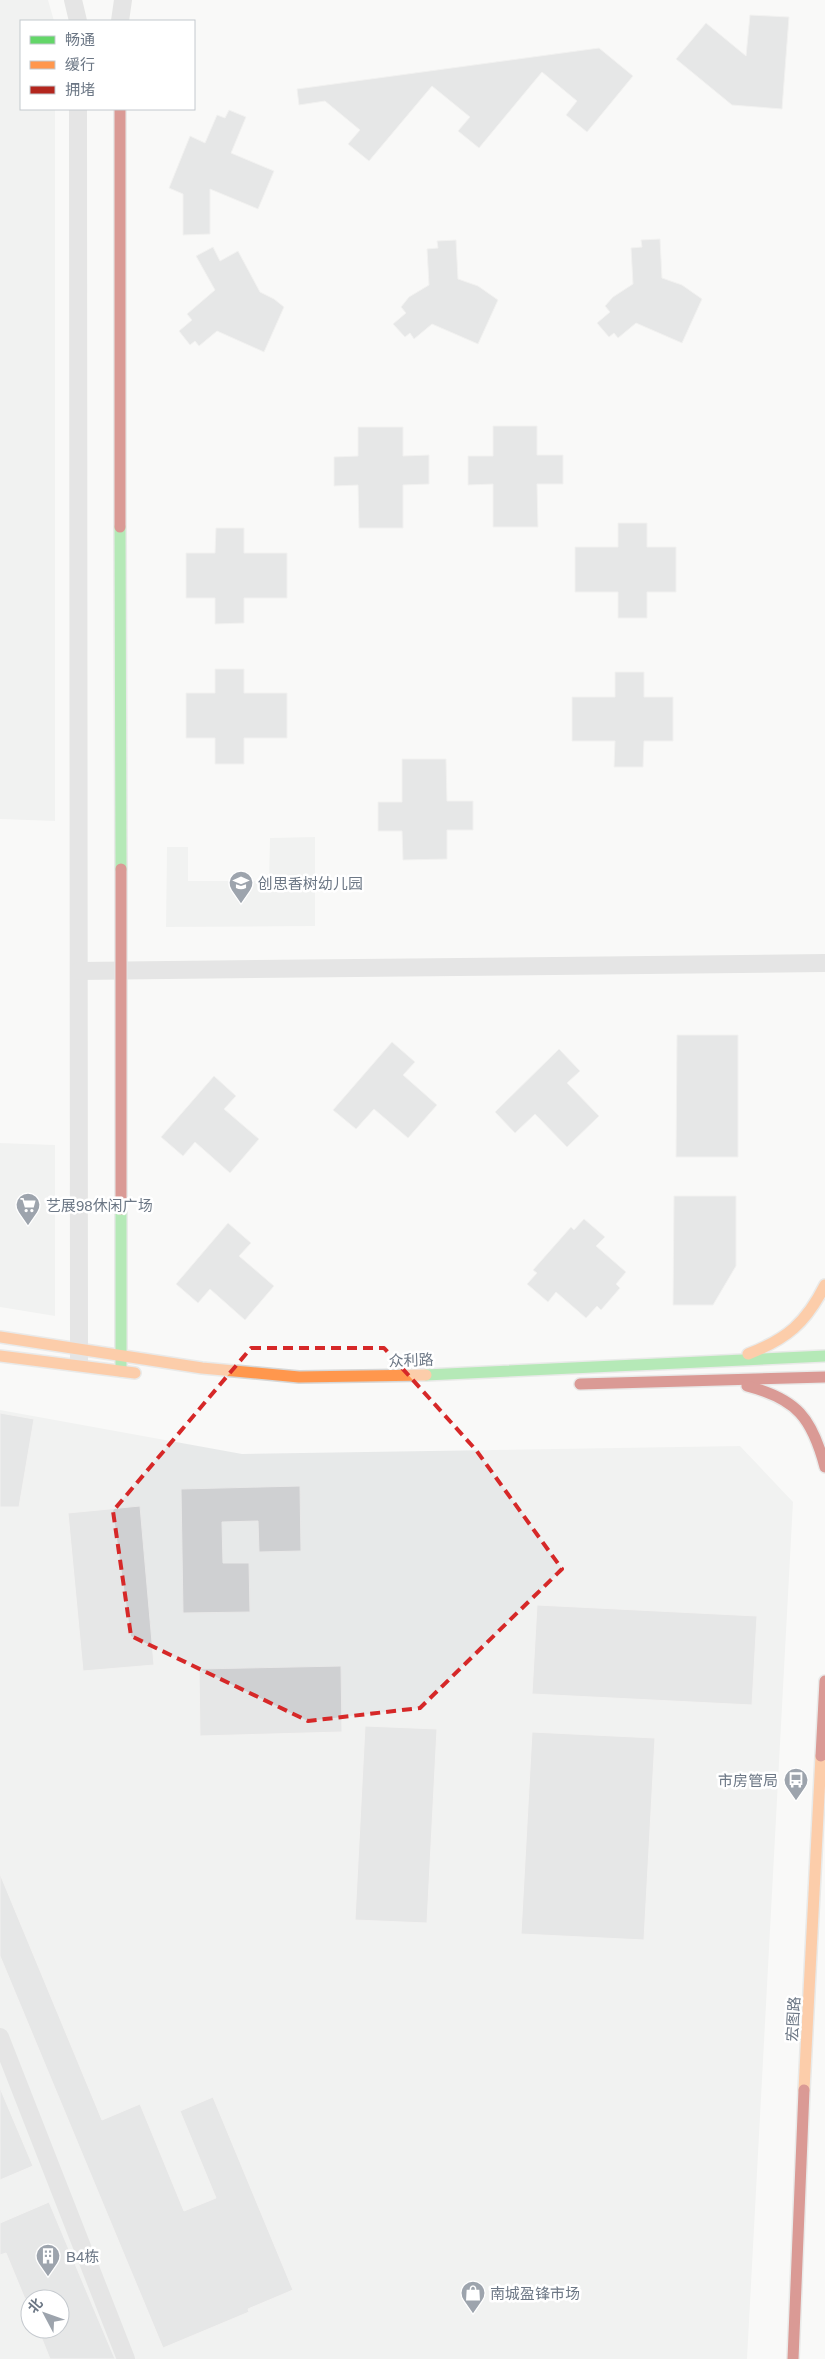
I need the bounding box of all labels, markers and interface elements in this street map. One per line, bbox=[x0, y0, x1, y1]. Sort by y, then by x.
legend bbox=[20, 20, 195, 110]
text: 畅通 bbox=[65, 31, 95, 48]
text: 缓行 bbox=[65, 56, 95, 73]
text: 拥堵 bbox=[65, 81, 95, 98]
school or university icon: 创思香树幼儿园 bbox=[228, 870, 254, 904]
place label: 创思香树幼儿园 bbox=[258, 875, 363, 892]
supermarket icon: 艺展98休闲广场 bbox=[15, 1192, 41, 1226]
place label: 艺展98休闲广场 bbox=[46, 1197, 153, 1214]
street label: 众利路 bbox=[388, 1351, 434, 1369]
bus stop icon: 市房管局 bbox=[783, 1767, 809, 1801]
place label: 市房管局 bbox=[718, 1772, 778, 1789]
street label: 宏图路 bbox=[783, 1996, 803, 2042]
building icon: B4栋 bbox=[35, 2243, 61, 2277]
place label: B4栋 bbox=[66, 2248, 99, 2265]
shop icon: 南城盈锋市场 bbox=[460, 2280, 486, 2314]
place label: 南城盈锋市场 bbox=[490, 2285, 580, 2302]
north arrow bbox=[20, 2289, 70, 2339]
text: 北 bbox=[25, 2295, 46, 2316]

